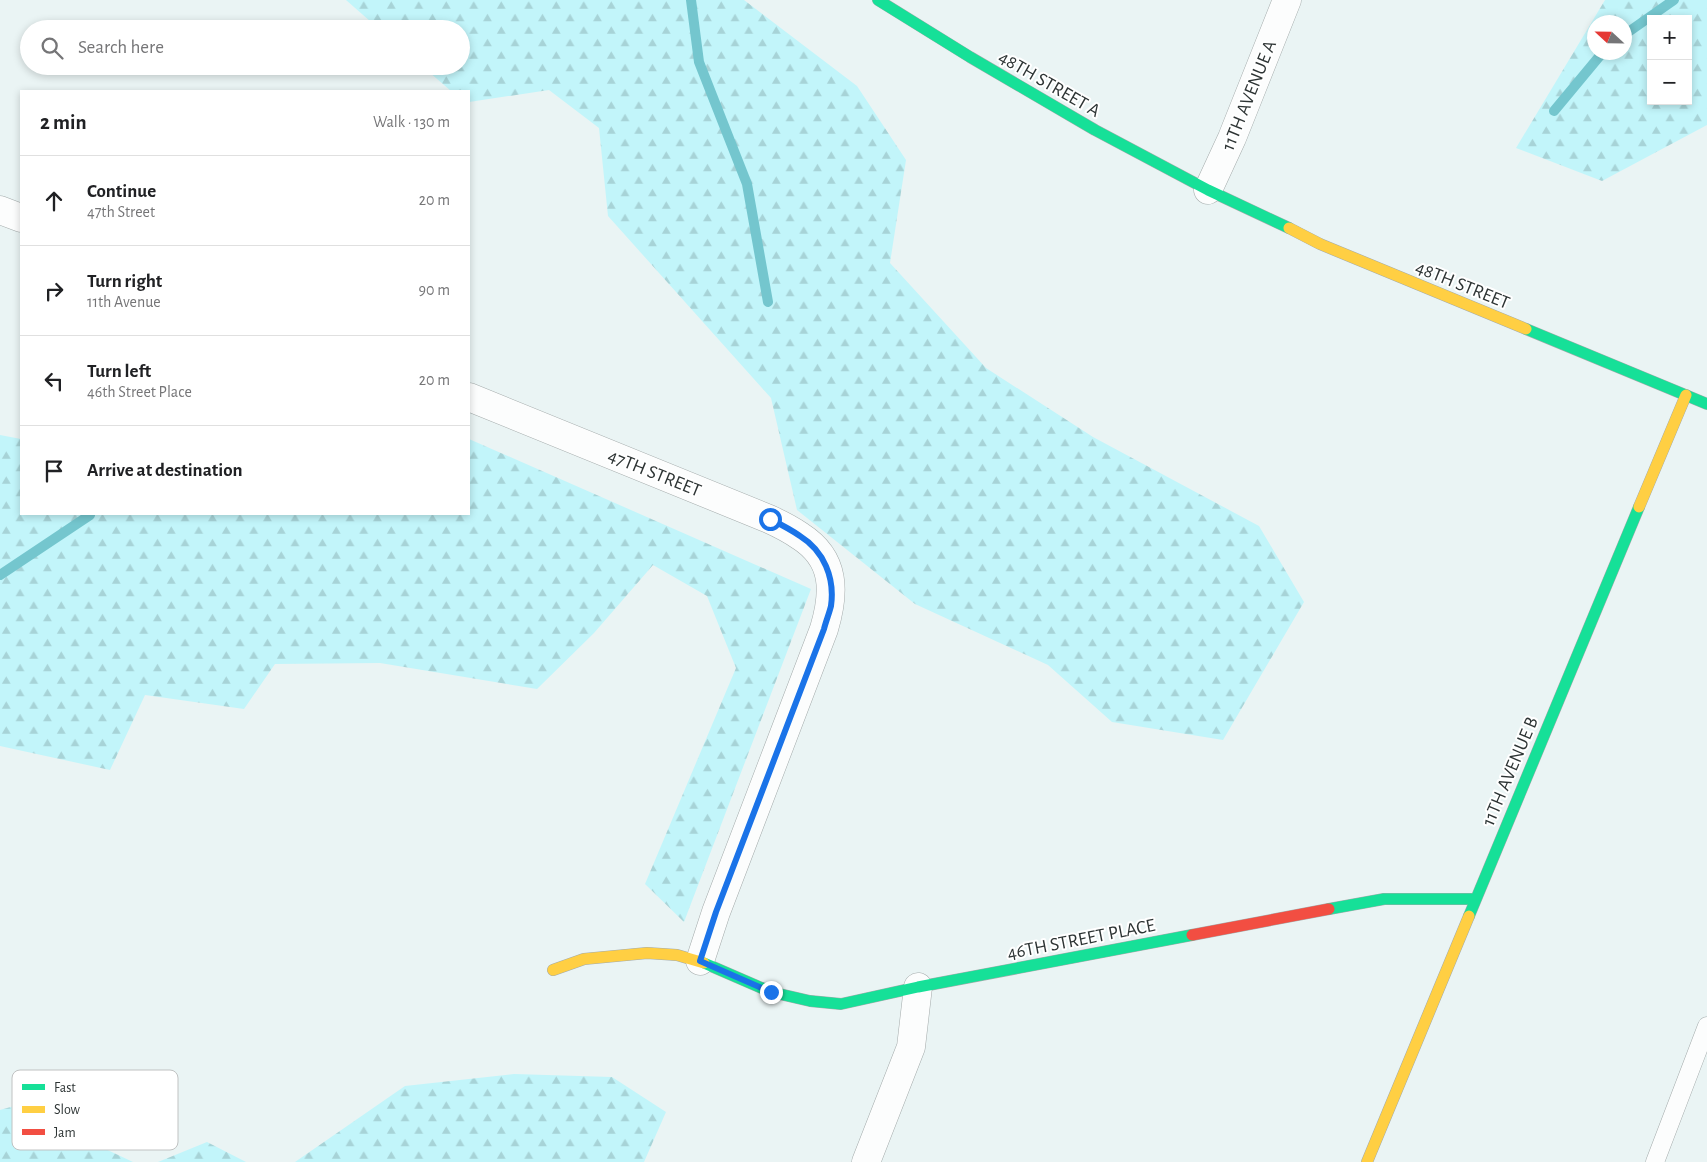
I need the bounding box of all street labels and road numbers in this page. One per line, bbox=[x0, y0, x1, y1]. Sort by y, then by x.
street label: 11TH AVENUE A bbox=[1219, 38, 1280, 153]
street label: 48TH STREET A bbox=[995, 48, 1103, 121]
street label: 48TH STREET bbox=[1413, 258, 1512, 313]
street label: 47TH STREET bbox=[605, 446, 704, 501]
street label: 11TH AVENUE B bbox=[1479, 714, 1542, 829]
street label: 46TH STREET PLACE bbox=[1006, 916, 1157, 963]

